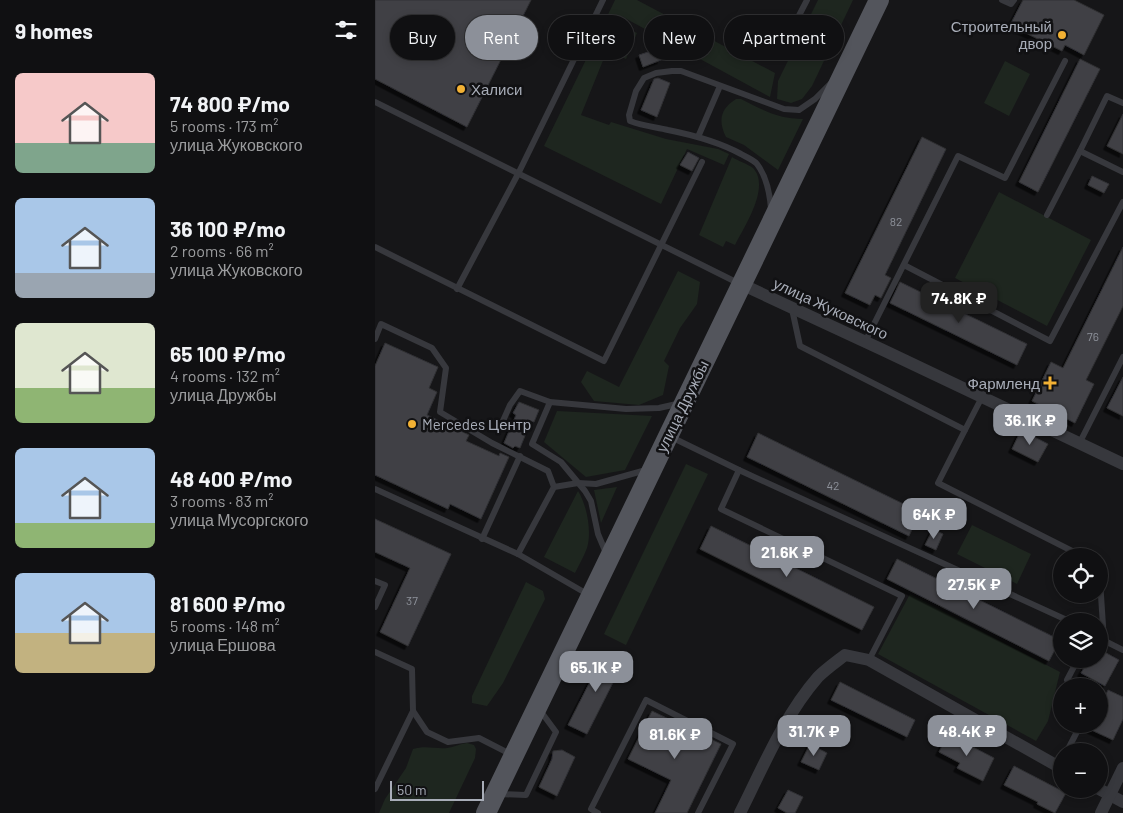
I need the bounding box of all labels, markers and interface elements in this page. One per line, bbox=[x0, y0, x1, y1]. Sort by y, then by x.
chip: Buy bbox=[390, 15, 455, 60]
chip: Rent bbox=[465, 15, 538, 60]
chip: Filters bbox=[548, 15, 634, 60]
chip: New bbox=[644, 15, 714, 60]
chip: Apartment bbox=[724, 15, 844, 60]
icon: filters bbox=[332, 16, 360, 44]
place label: Строительный двор bbox=[951, 17, 1052, 52]
text: 9 homes bbox=[15, 18, 93, 43]
marker: Строительный двор bbox=[1056, 29, 1068, 41]
place label: Халиси bbox=[471, 80, 522, 98]
marker: Халиси bbox=[455, 83, 467, 95]
text: 74 800 ₽/mo bbox=[170, 91, 290, 116]
icon: home bbox=[55, 93, 115, 153]
text: 5 rooms · 173 m² bbox=[170, 116, 278, 135]
text: улица Жуковского bbox=[170, 135, 303, 154]
house number: 82 bbox=[890, 214, 902, 228]
text: 36 100 ₽/mo bbox=[170, 216, 286, 241]
icon: home bbox=[55, 218, 115, 278]
text: 2 rooms · 66 m² bbox=[170, 241, 274, 260]
text: улица Жуковского bbox=[170, 260, 303, 279]
street label: улица Жуковского bbox=[771, 274, 891, 342]
pin: 74.8K ₽ bbox=[913, 282, 1005, 324]
text: 74.8K ₽ bbox=[931, 288, 987, 307]
house number: 76 bbox=[1087, 329, 1099, 343]
text: 65 100 ₽/mo bbox=[170, 341, 286, 366]
icon: home bbox=[55, 343, 115, 403]
street label: улица Дружбы bbox=[652, 357, 712, 455]
text: 4 rooms · 132 m² bbox=[170, 366, 280, 385]
place label: Фармленд bbox=[967, 374, 1040, 392]
marker: Фармленд bbox=[1044, 377, 1056, 389]
text: улица Дружбы bbox=[170, 385, 276, 404]
pin: 36.1K ₽ bbox=[984, 404, 1076, 446]
text: 36.1K ₽ bbox=[1004, 410, 1056, 429]
place label: Mercedes Центр bbox=[422, 415, 531, 433]
marker: Mercedes Центр bbox=[406, 418, 418, 430]
text: 48 400 ₽/mo bbox=[170, 466, 292, 491]
icon: home bbox=[55, 468, 115, 528]
house number: 42 bbox=[826, 478, 840, 492]
text: 3 rooms · 83 m² bbox=[170, 491, 274, 510]
pin: 64K ₽ bbox=[899, 498, 969, 540]
text: 64K ₽ bbox=[913, 504, 955, 523]
text: улица Мусоргского bbox=[170, 510, 308, 529]
pin: 21.6K ₽ bbox=[741, 536, 833, 578]
text: 21.6K ₽ bbox=[761, 542, 813, 561]
map controls bbox=[1053, 548, 1108, 798]
button: locate bbox=[1053, 548, 1108, 603]
pin: 27.5K ₽ bbox=[928, 568, 1020, 610]
text: 27.5K ₽ bbox=[947, 574, 1001, 593]
text: 81 600 ₽/mo bbox=[170, 591, 285, 616]
icon: home bbox=[55, 593, 115, 653]
house number: 37 bbox=[406, 593, 418, 607]
button: layers bbox=[1053, 613, 1108, 668]
text: 5 rooms · 148 m² bbox=[170, 616, 280, 635]
text: улица Ершова bbox=[170, 635, 276, 654]
pin: 65.1K ₽ bbox=[550, 650, 642, 693]
text: 65.1K ₽ bbox=[570, 657, 622, 676]
button: + bbox=[1053, 678, 1108, 733]
pin: 31.7K ₽ bbox=[768, 714, 860, 757]
pin: 48.4K ₽ bbox=[921, 714, 1013, 757]
pin: 81.6K ₽ bbox=[629, 718, 721, 760]
text: 31.7K ₽ bbox=[789, 721, 839, 740]
text: 48.4K ₽ bbox=[939, 721, 995, 740]
text: 81.6K ₽ bbox=[649, 724, 701, 743]
button: − bbox=[1053, 743, 1108, 798]
scale bar bbox=[390, 778, 484, 801]
text: 50 m bbox=[397, 781, 426, 798]

